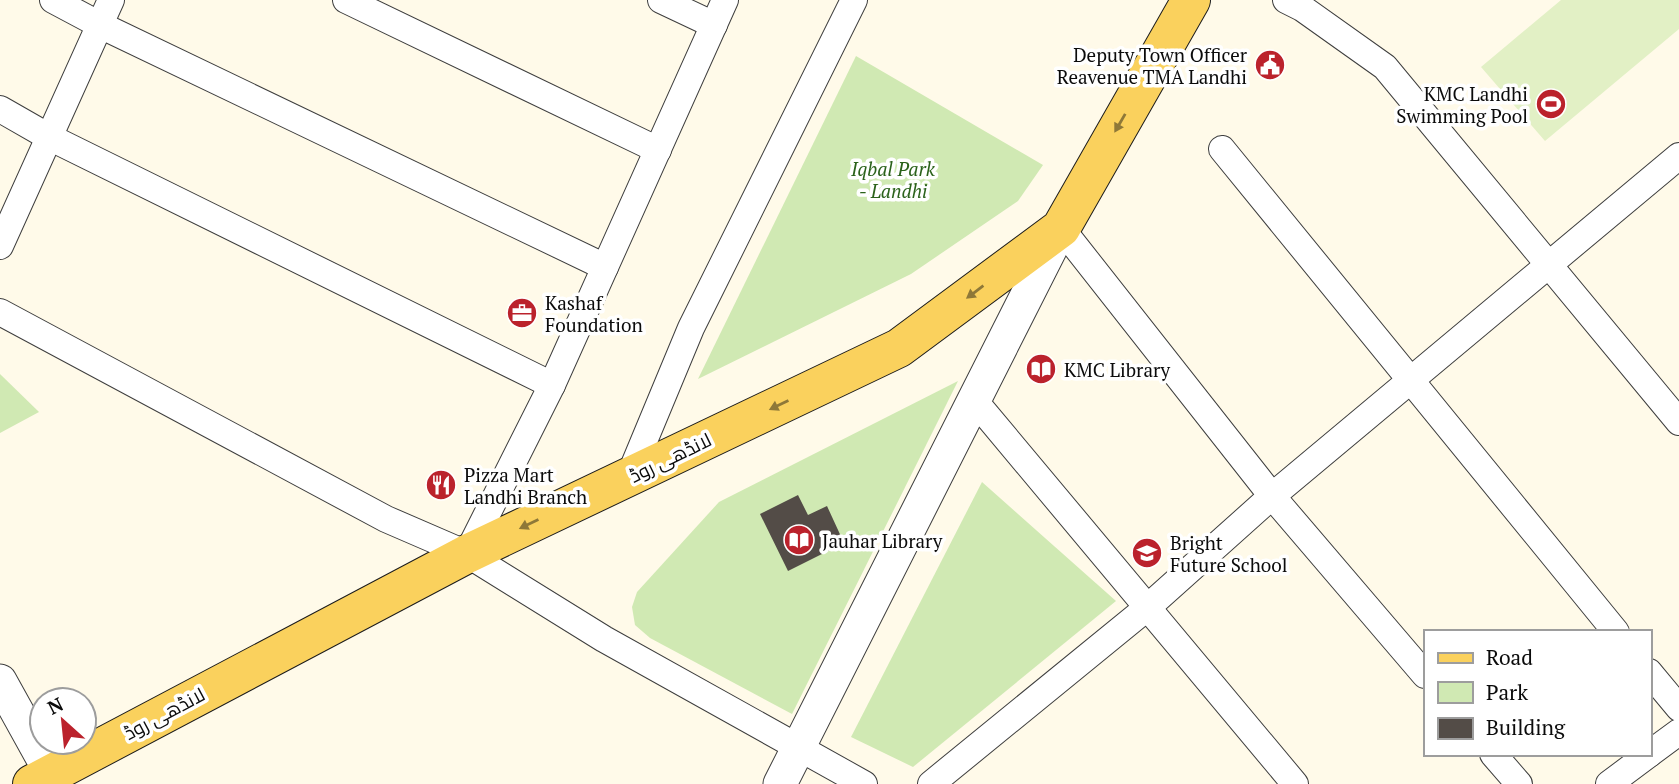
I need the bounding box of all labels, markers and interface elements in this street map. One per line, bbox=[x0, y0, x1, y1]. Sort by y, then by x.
place label: Deputy Town Officer Reavenue TMA Landhi bbox=[1057, 42, 1248, 89]
public building icon: Deputy Town Officer Reavenue TMA Landhi bbox=[1253, 48, 1287, 82]
place label: KMC Landhi Swimming Pool bbox=[1396, 81, 1528, 128]
sports icon: KMC Landhi Swimming Pool bbox=[1534, 87, 1568, 121]
one-way arrow bbox=[1114, 114, 1126, 133]
park label: Iqbal Park - Landhi bbox=[850, 156, 936, 203]
one-way arrow bbox=[966, 284, 984, 298]
place label: Kashaf Foundation bbox=[545, 290, 643, 337]
office icon: Kashaf Foundation bbox=[505, 296, 539, 330]
library icon: KMC Library bbox=[1024, 352, 1058, 386]
place label: KMC Library bbox=[1064, 357, 1171, 382]
one-way arrow bbox=[769, 399, 789, 411]
street label: لانڈھی روڈ bbox=[625, 426, 715, 488]
place label: Pizza Mart Landhi Branch bbox=[464, 462, 587, 509]
restaurant icon: Pizza Mart Landhi Branch bbox=[424, 468, 458, 502]
one-way arrow bbox=[519, 519, 539, 530]
library icon: Jauhar Library bbox=[782, 523, 816, 557]
place label: Jauhar Library bbox=[822, 528, 943, 553]
place label: Bright Future School bbox=[1170, 530, 1288, 577]
school or university icon: Bright Future School bbox=[1130, 536, 1164, 570]
legend bbox=[1424, 630, 1651, 756]
text: Road bbox=[1486, 643, 1533, 671]
text: Park bbox=[1486, 678, 1528, 706]
street label: لانڈھی روڈ bbox=[119, 681, 209, 745]
north arrow bbox=[28, 686, 98, 756]
text: N bbox=[43, 691, 68, 720]
text: Building bbox=[1486, 713, 1566, 741]

